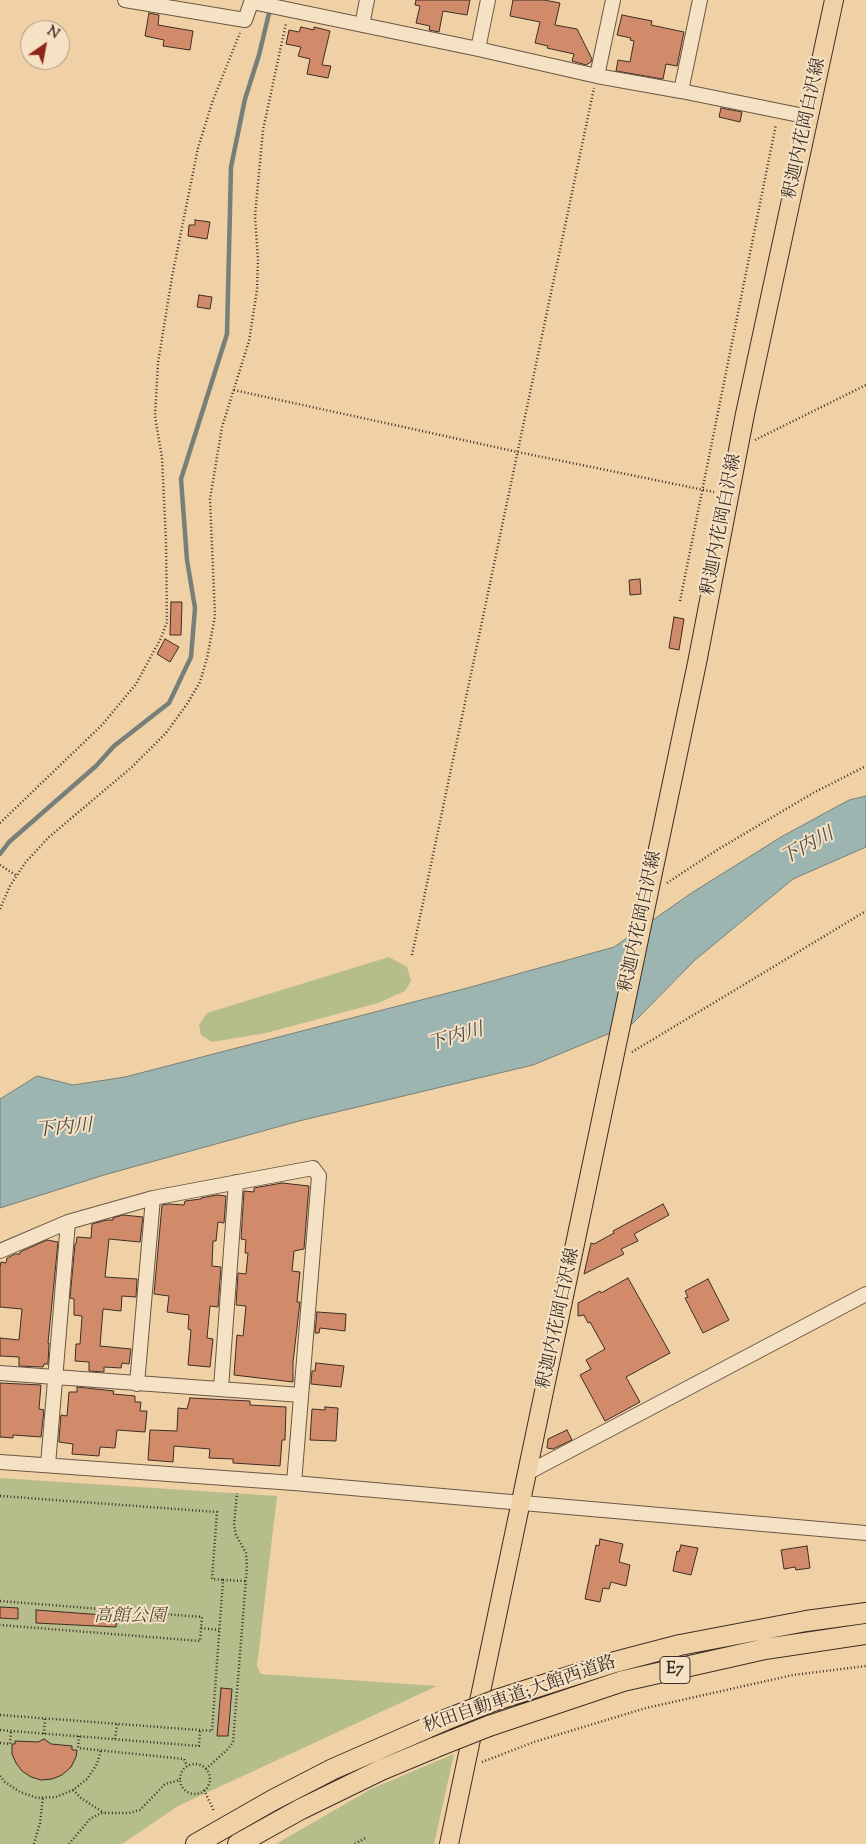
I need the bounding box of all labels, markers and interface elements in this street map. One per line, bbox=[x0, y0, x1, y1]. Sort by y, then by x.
north arrow bbox=[20, 20, 70, 70]
text: N bbox=[42, 22, 63, 45]
street label: 釈迦内花岡白沢線 bbox=[780, 56, 832, 202]
street label: 釈迦内花岡白沢線 bbox=[699, 452, 747, 598]
water label: 下内川 bbox=[777, 825, 839, 871]
street label: 釈迦内花岡白沢線 bbox=[616, 849, 668, 995]
water label: 下内川 bbox=[425, 1020, 487, 1058]
water label: 下内川 bbox=[35, 1116, 93, 1144]
street label: 釈迦内花岡白沢線 bbox=[534, 1246, 586, 1392]
park label: 高館公園 bbox=[94, 1607, 166, 1629]
street label: 秋田自動車道;大館西道路 bbox=[421, 1653, 619, 1739]
road number: E7 bbox=[660, 1656, 690, 1684]

